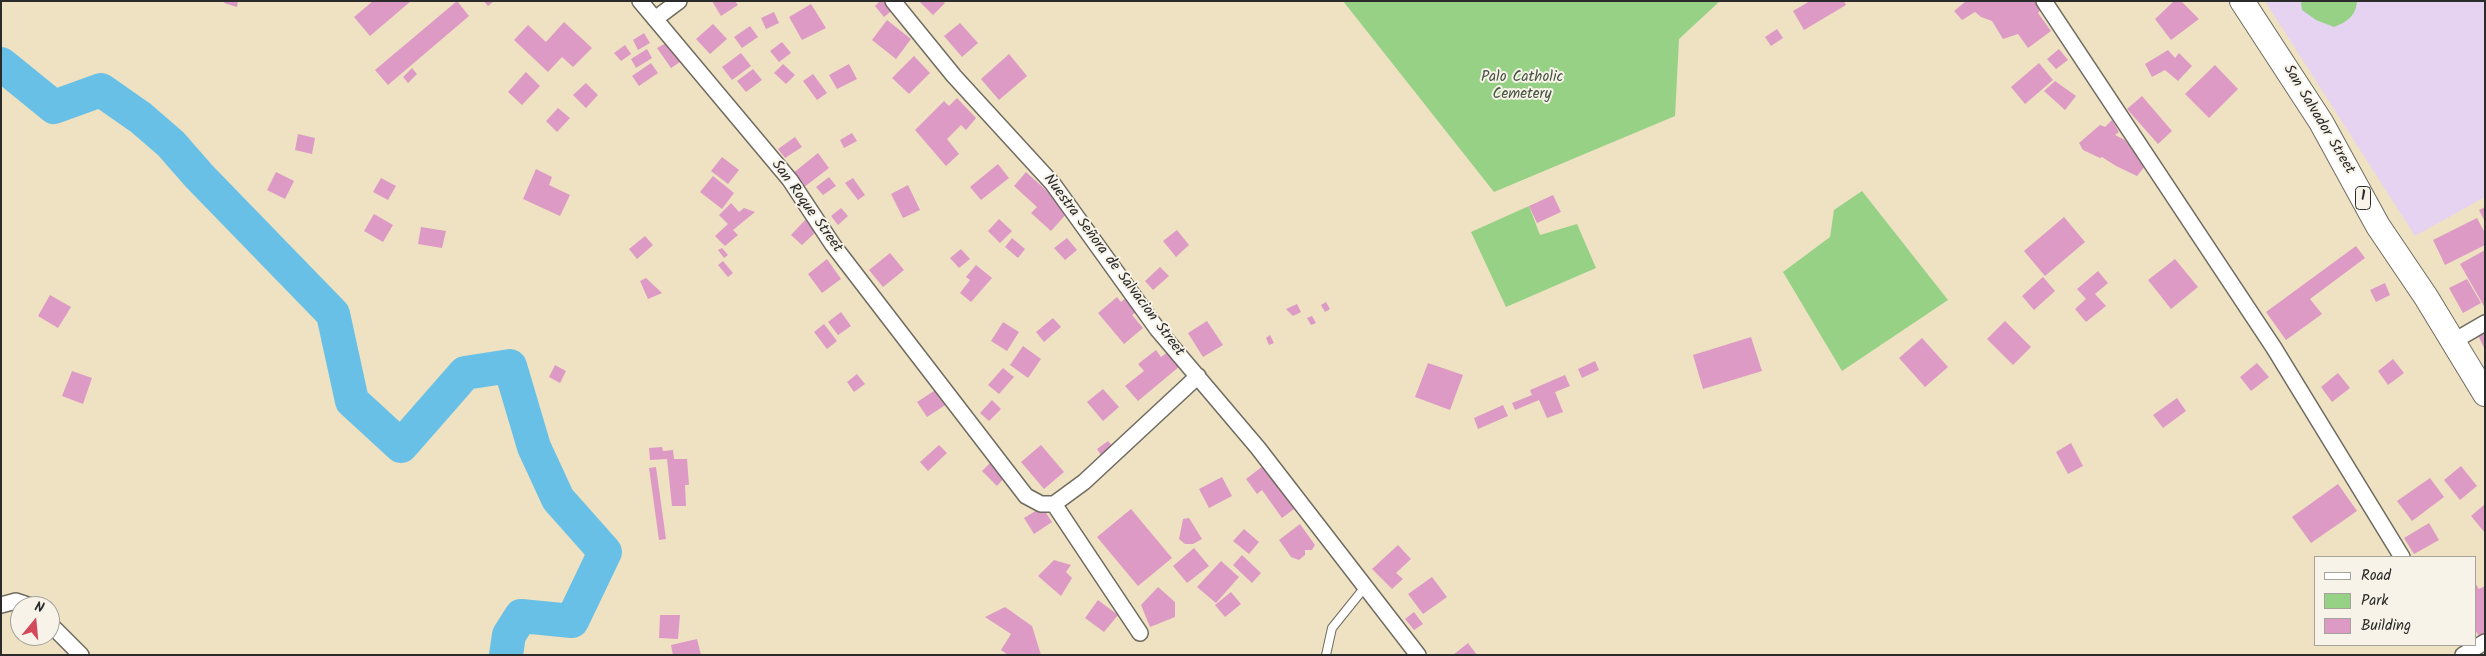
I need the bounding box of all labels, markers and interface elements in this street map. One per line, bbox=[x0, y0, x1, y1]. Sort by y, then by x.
street label: San Salvador Street bbox=[2278, 62, 2358, 178]
park label: Palo Catholic Cemetery bbox=[1481, 69, 1563, 104]
street label: San Roque Street bbox=[766, 157, 846, 257]
street label: Nuestra Señora de Salvacion Street bbox=[1039, 171, 1187, 361]
road number: 1 bbox=[2356, 187, 2370, 210]
legend bbox=[2314, 556, 2476, 646]
text: Road bbox=[2361, 564, 2391, 588]
text: Park bbox=[2361, 589, 2388, 613]
north arrow bbox=[10, 596, 60, 646]
text: N bbox=[32, 596, 47, 619]
text: Building bbox=[2361, 614, 2411, 638]

